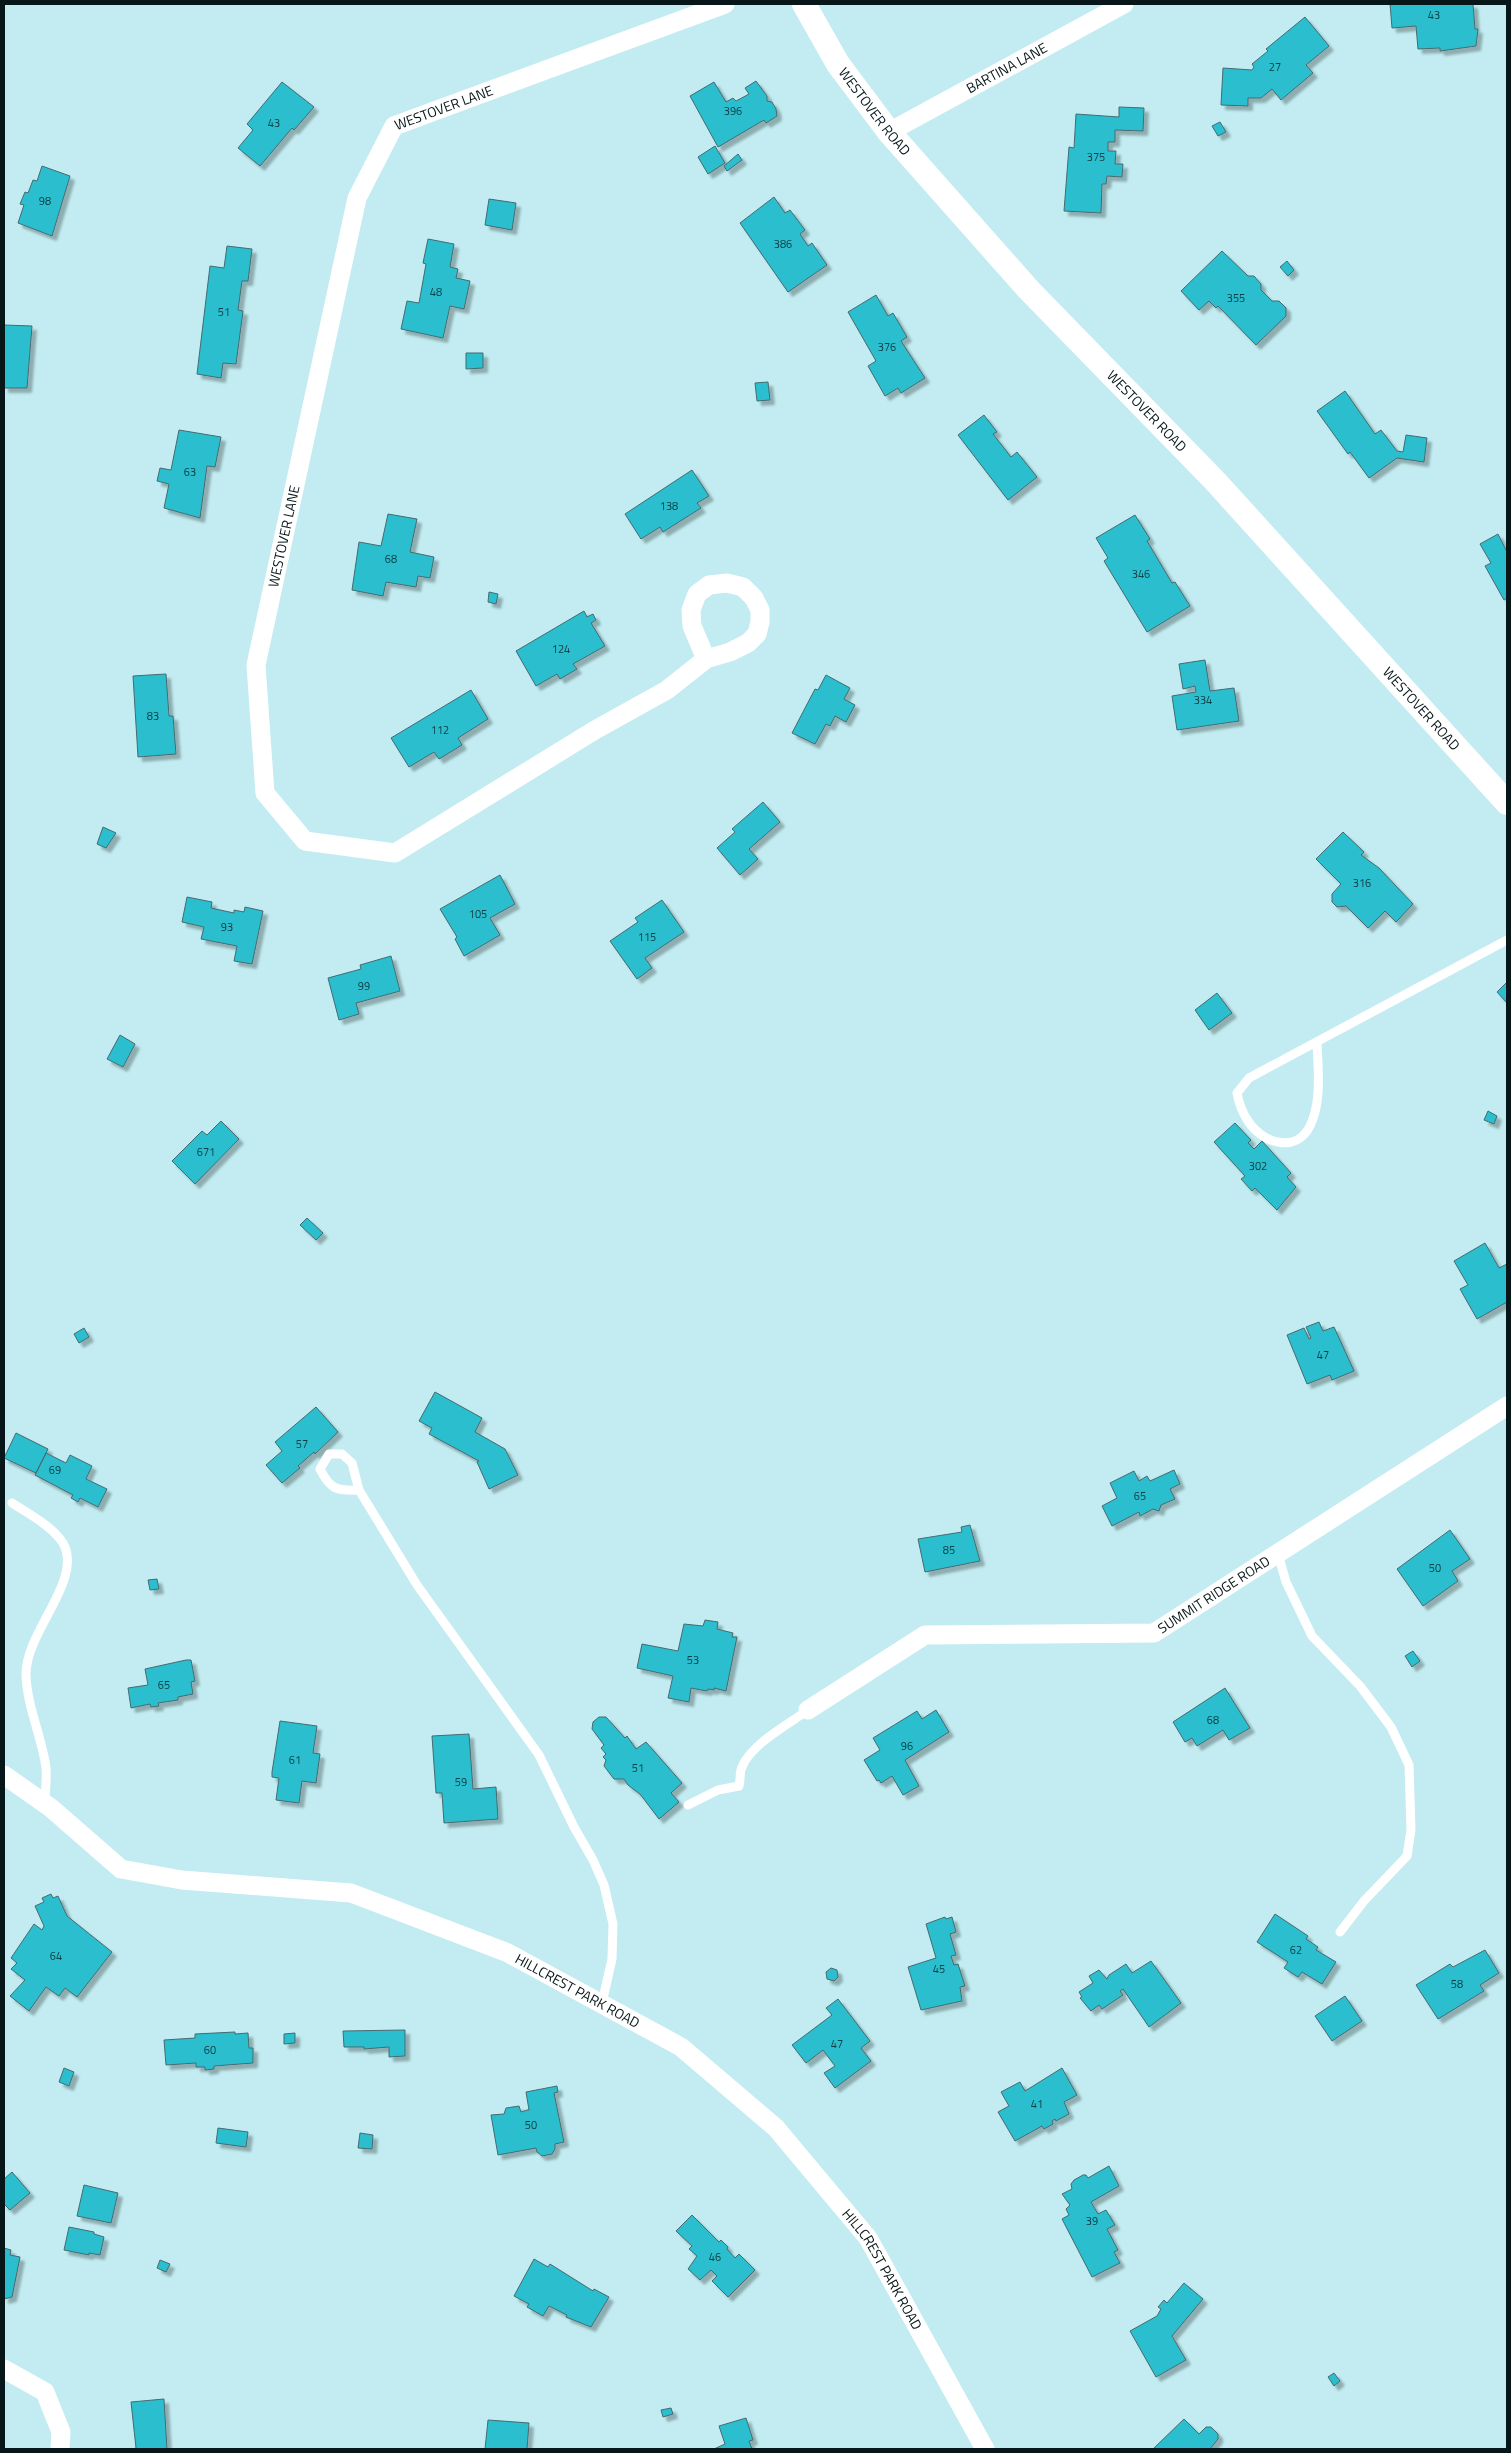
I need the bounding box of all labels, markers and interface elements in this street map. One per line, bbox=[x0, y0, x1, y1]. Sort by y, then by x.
house number: 43 bbox=[1428, 7, 1440, 23]
street label: BARTINA LANE bbox=[962, 37, 1051, 98]
house number: 27 bbox=[1269, 59, 1281, 75]
street label: WESTOVER ROAD bbox=[834, 63, 916, 160]
street label: WESTOVER LANE bbox=[391, 79, 496, 135]
house number: 396 bbox=[724, 103, 742, 119]
house number: 43 bbox=[268, 115, 280, 131]
house number: 375 bbox=[1087, 149, 1105, 165]
house number: 98 bbox=[39, 193, 51, 209]
house number: 386 bbox=[774, 236, 792, 252]
house number: 48 bbox=[430, 284, 442, 300]
house number: 355 bbox=[1227, 290, 1245, 306]
house number: 51 bbox=[218, 304, 230, 320]
house number: 376 bbox=[878, 339, 896, 355]
street label: WESTOVER ROAD bbox=[1103, 365, 1192, 456]
house number: 63 bbox=[184, 464, 196, 480]
street label: WESTOVER LANE bbox=[262, 483, 305, 589]
house number: 138 bbox=[660, 498, 678, 514]
house number: 68 bbox=[385, 551, 397, 567]
house number: 346 bbox=[1132, 566, 1150, 582]
house number: 124 bbox=[552, 641, 570, 657]
street label: WESTOVER ROAD bbox=[1378, 662, 1465, 755]
house number: 334 bbox=[1194, 692, 1212, 708]
house number: 83 bbox=[147, 708, 159, 724]
house number: 112 bbox=[431, 722, 449, 738]
house number: 316 bbox=[1353, 875, 1371, 891]
house number: 105 bbox=[469, 906, 487, 922]
house number: 93 bbox=[221, 919, 233, 935]
house number: 115 bbox=[638, 929, 656, 945]
house number: 99 bbox=[358, 978, 370, 994]
house number: 671 bbox=[197, 1144, 215, 1160]
house number: 302 bbox=[1249, 1158, 1267, 1174]
house number: 47 bbox=[1317, 1347, 1329, 1363]
house number: 57 bbox=[296, 1436, 308, 1452]
house number: 69 bbox=[49, 1462, 61, 1478]
house number: 65 bbox=[1134, 1488, 1146, 1504]
house number: 85 bbox=[943, 1542, 955, 1558]
street label: SUMMIT RIDGE ROAD bbox=[1153, 1550, 1274, 1638]
house number: 50 bbox=[1429, 1560, 1441, 1576]
house number: 53 bbox=[687, 1652, 699, 1668]
house number: 65 bbox=[158, 1677, 170, 1693]
house number: 68 bbox=[1207, 1712, 1219, 1728]
house number: 96 bbox=[901, 1738, 913, 1754]
house number: 61 bbox=[289, 1752, 301, 1768]
house number: 51 bbox=[632, 1760, 644, 1776]
house number: 59 bbox=[455, 1774, 467, 1790]
house number: 62 bbox=[1290, 1942, 1302, 1958]
house number: 64 bbox=[50, 1948, 62, 1964]
street label: HILLCREST PARK ROAD bbox=[512, 1948, 644, 2033]
house number: 45 bbox=[933, 1961, 945, 1977]
house number: 58 bbox=[1451, 1976, 1463, 1992]
house number: 47 bbox=[831, 2036, 843, 2052]
house number: 60 bbox=[204, 2042, 216, 2058]
house number: 41 bbox=[1031, 2096, 1043, 2112]
house number: 50 bbox=[525, 2117, 537, 2133]
street label: HILLCREST PARK ROAD bbox=[838, 2204, 928, 2333]
house number: 39 bbox=[1086, 2213, 1098, 2229]
house number: 46 bbox=[709, 2249, 721, 2265]

